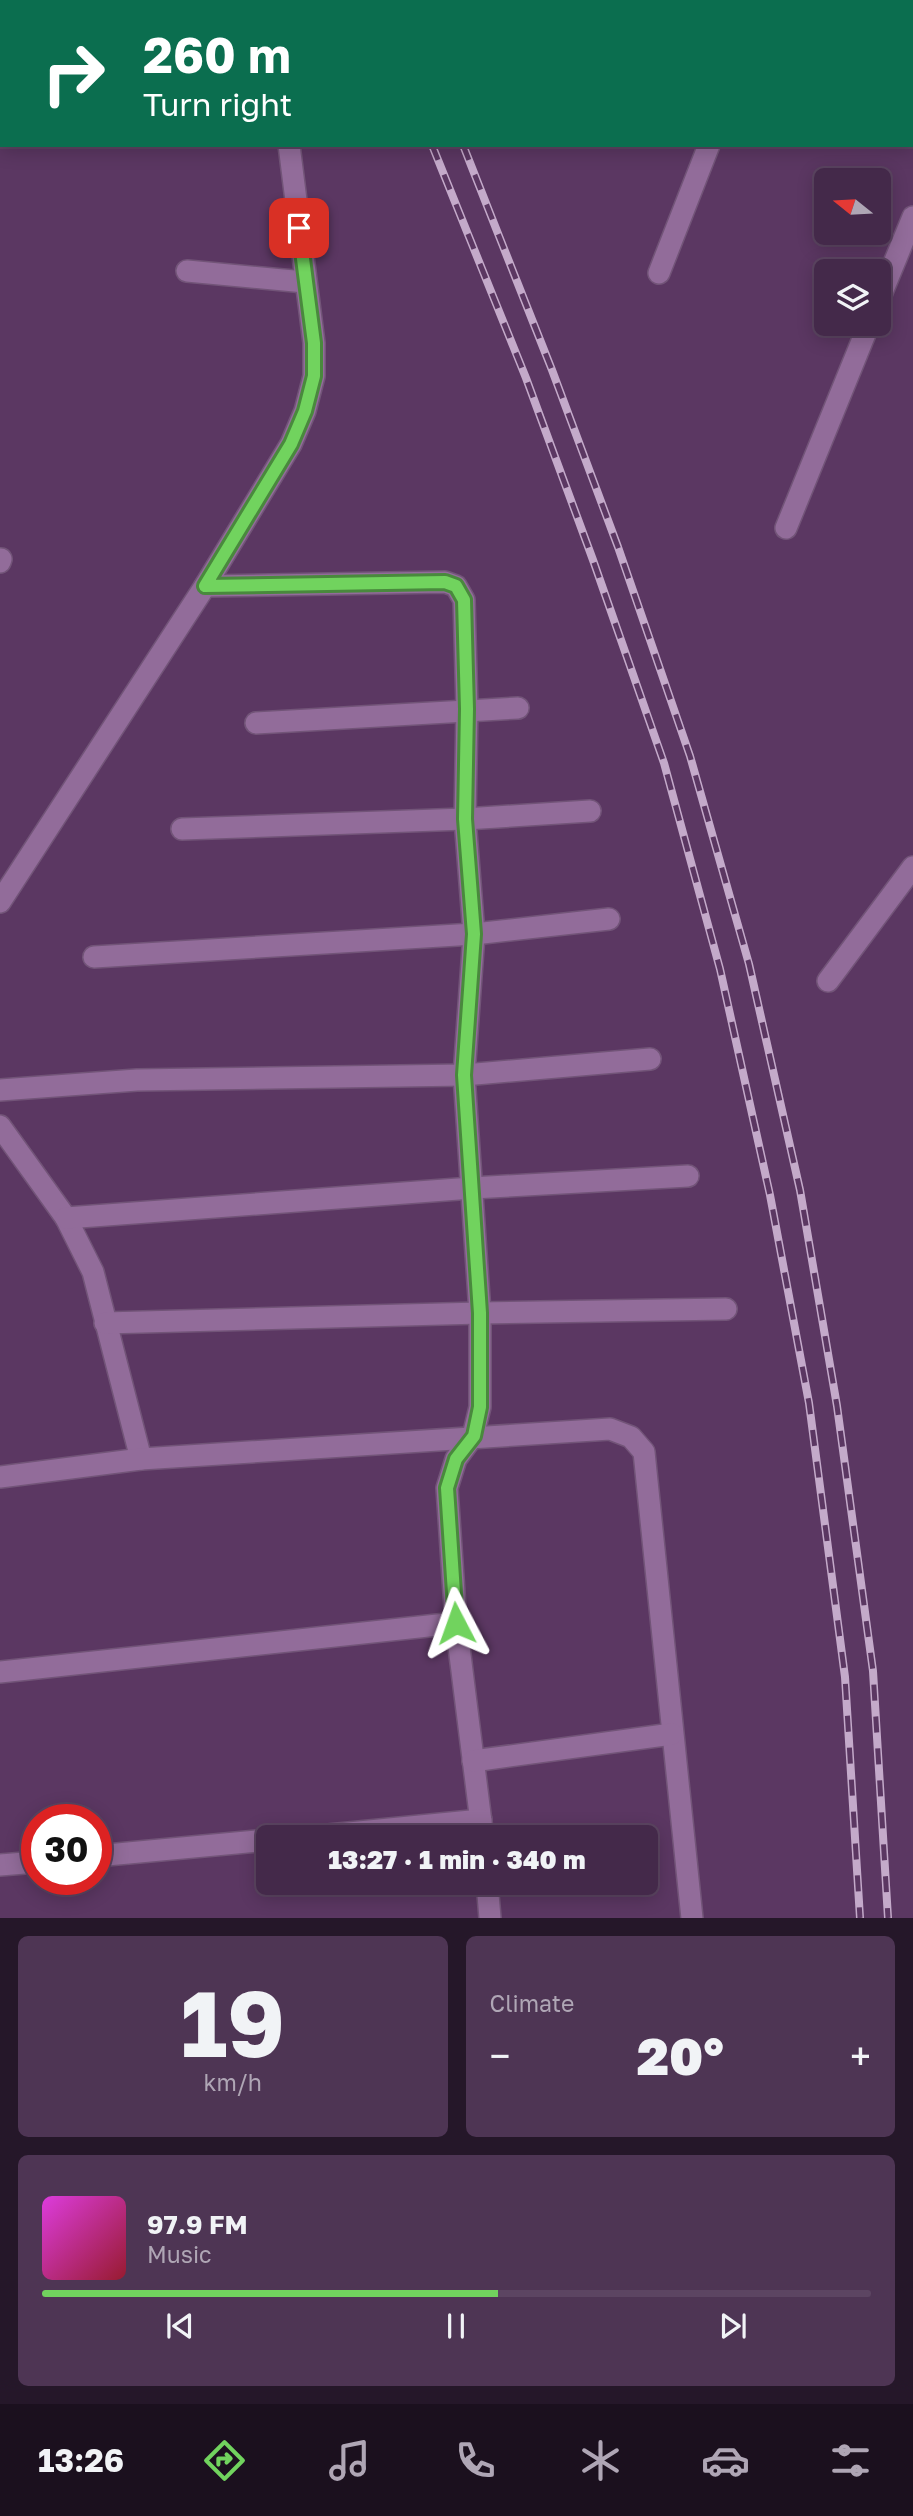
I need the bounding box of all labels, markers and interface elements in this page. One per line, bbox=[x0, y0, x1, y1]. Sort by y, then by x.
text: 260 m bbox=[143, 25, 291, 84]
icon: right bbox=[28, 28, 119, 119]
text: Turn right bbox=[143, 85, 292, 123]
north arrow bbox=[814, 168, 891, 245]
map controls bbox=[814, 168, 891, 336]
pin bbox=[269, 198, 329, 258]
icon: arrive bbox=[280, 209, 318, 247]
button: layers bbox=[814, 259, 891, 336]
position arrow bbox=[419, 1586, 493, 1660]
speed limit sign: 30 bbox=[21, 1804, 112, 1895]
text: 13:27 · 1 min · 340 m bbox=[328, 1844, 586, 1875]
text: 19 bbox=[180, 1968, 285, 2077]
text: Climate bbox=[490, 1989, 574, 2017]
text: 20° bbox=[637, 2024, 724, 2086]
text: − bbox=[490, 2033, 510, 2078]
text: + bbox=[850, 2033, 871, 2078]
text: km/h bbox=[203, 2068, 262, 2096]
text: 97.9 FM bbox=[147, 2209, 248, 2240]
text: Music bbox=[147, 2240, 212, 2268]
icon: previous bbox=[161, 2307, 199, 2345]
icon: pause bbox=[437, 2307, 475, 2345]
icon: next bbox=[714, 2307, 752, 2345]
icon: directions bbox=[200, 2436, 249, 2485]
icon: music bbox=[325, 2436, 374, 2485]
icon: phone bbox=[451, 2436, 500, 2485]
icon: climate bbox=[576, 2436, 625, 2485]
icon: car bbox=[701, 2436, 750, 2485]
icon: filters bbox=[826, 2436, 875, 2485]
text: 13:26 bbox=[38, 2441, 124, 2479]

